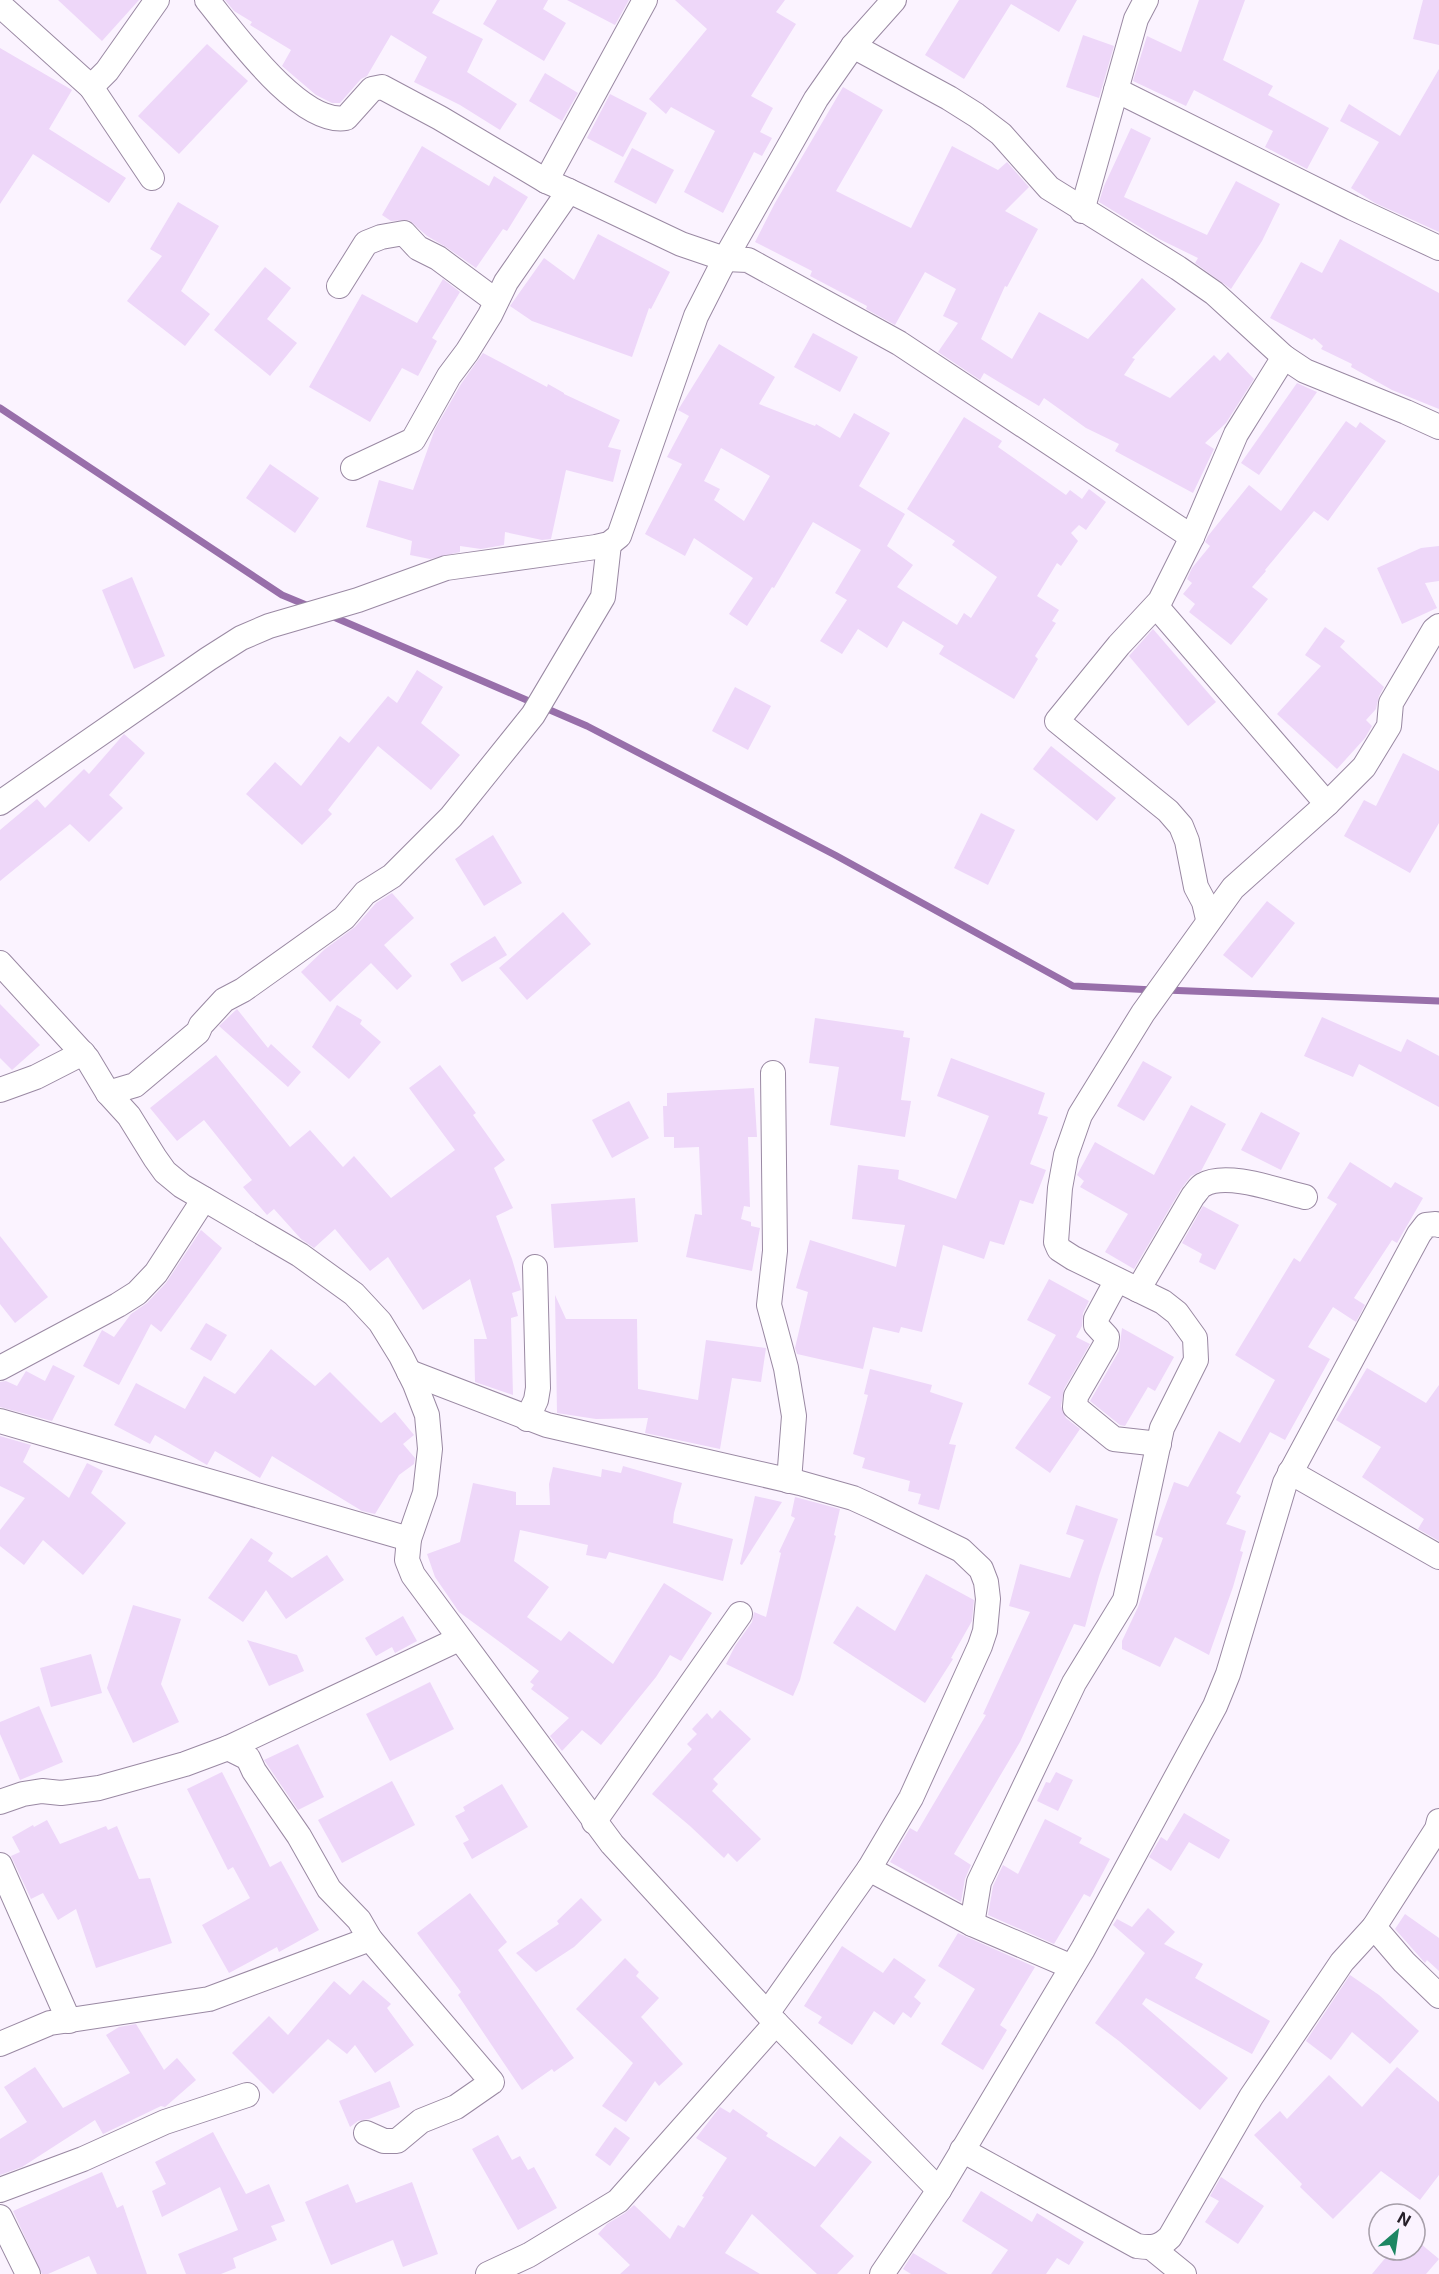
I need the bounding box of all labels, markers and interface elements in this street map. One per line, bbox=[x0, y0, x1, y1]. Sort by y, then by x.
north arrow bbox=[1367, 2202, 1427, 2262]
text: N bbox=[1394, 2207, 1414, 2231]

